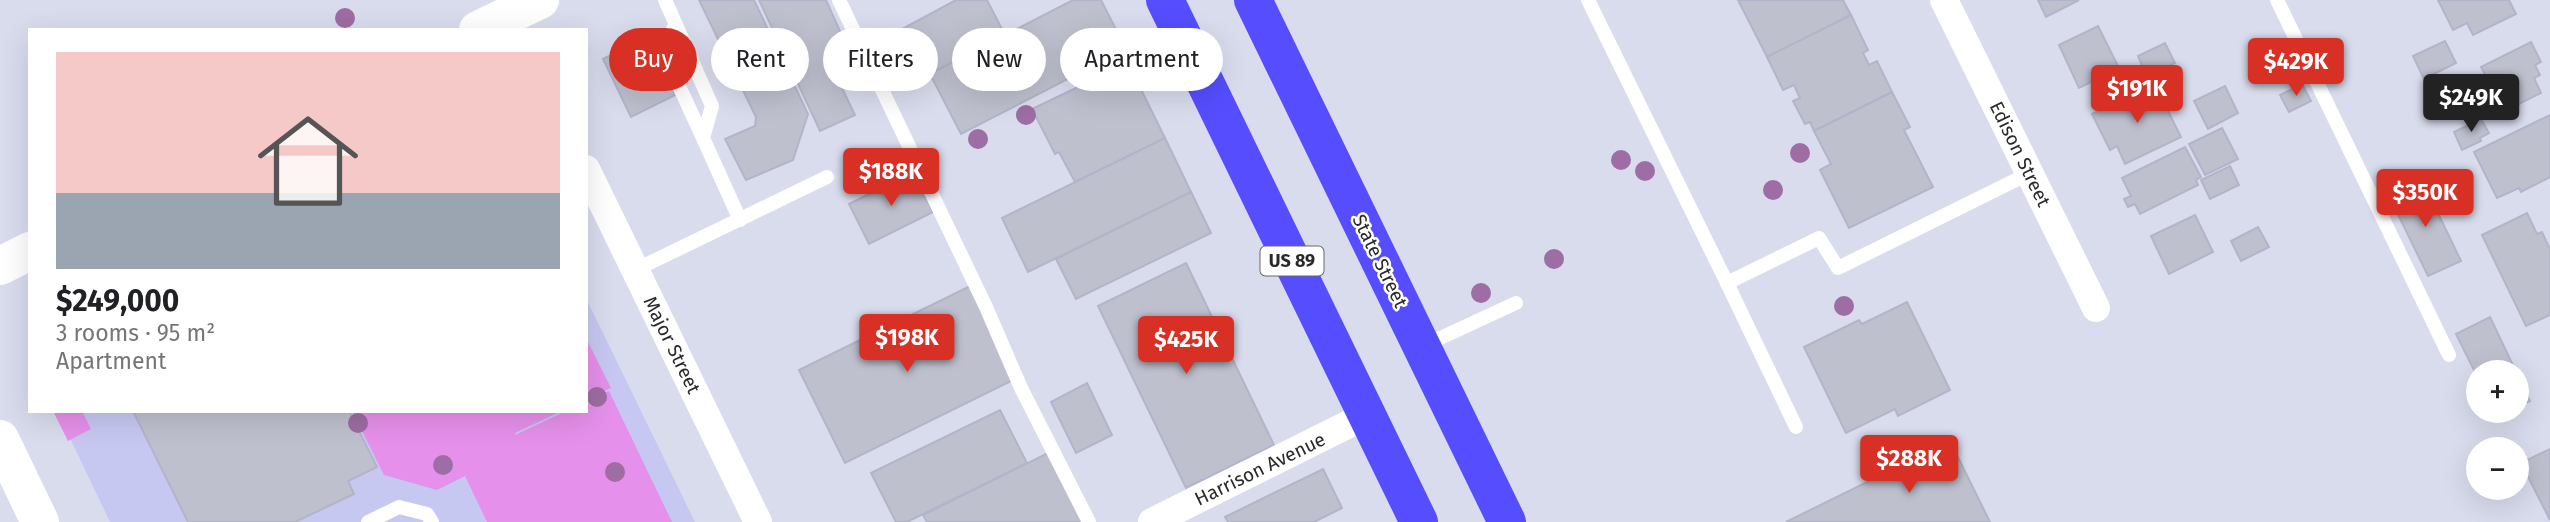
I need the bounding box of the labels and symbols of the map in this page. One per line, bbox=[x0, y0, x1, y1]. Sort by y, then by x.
pin: $429K bbox=[2247, 38, 2345, 98]
pin: $191K bbox=[2088, 66, 2186, 125]
pin: $249K bbox=[2422, 74, 2520, 134]
street label: Edison Street bbox=[1985, 98, 2055, 210]
pin: $188K bbox=[842, 148, 940, 208]
pin: $350K bbox=[2376, 170, 2474, 229]
street label: State Street bbox=[1348, 211, 1413, 312]
road number: US 89 bbox=[1260, 246, 1324, 276]
street label: Major Street bbox=[639, 293, 705, 397]
pin: $198K bbox=[858, 314, 956, 374]
pin: $425K bbox=[1137, 316, 1235, 376]
street label: Harrison Avenue bbox=[1191, 427, 1329, 511]
pin: $288K bbox=[1860, 435, 1958, 495]

